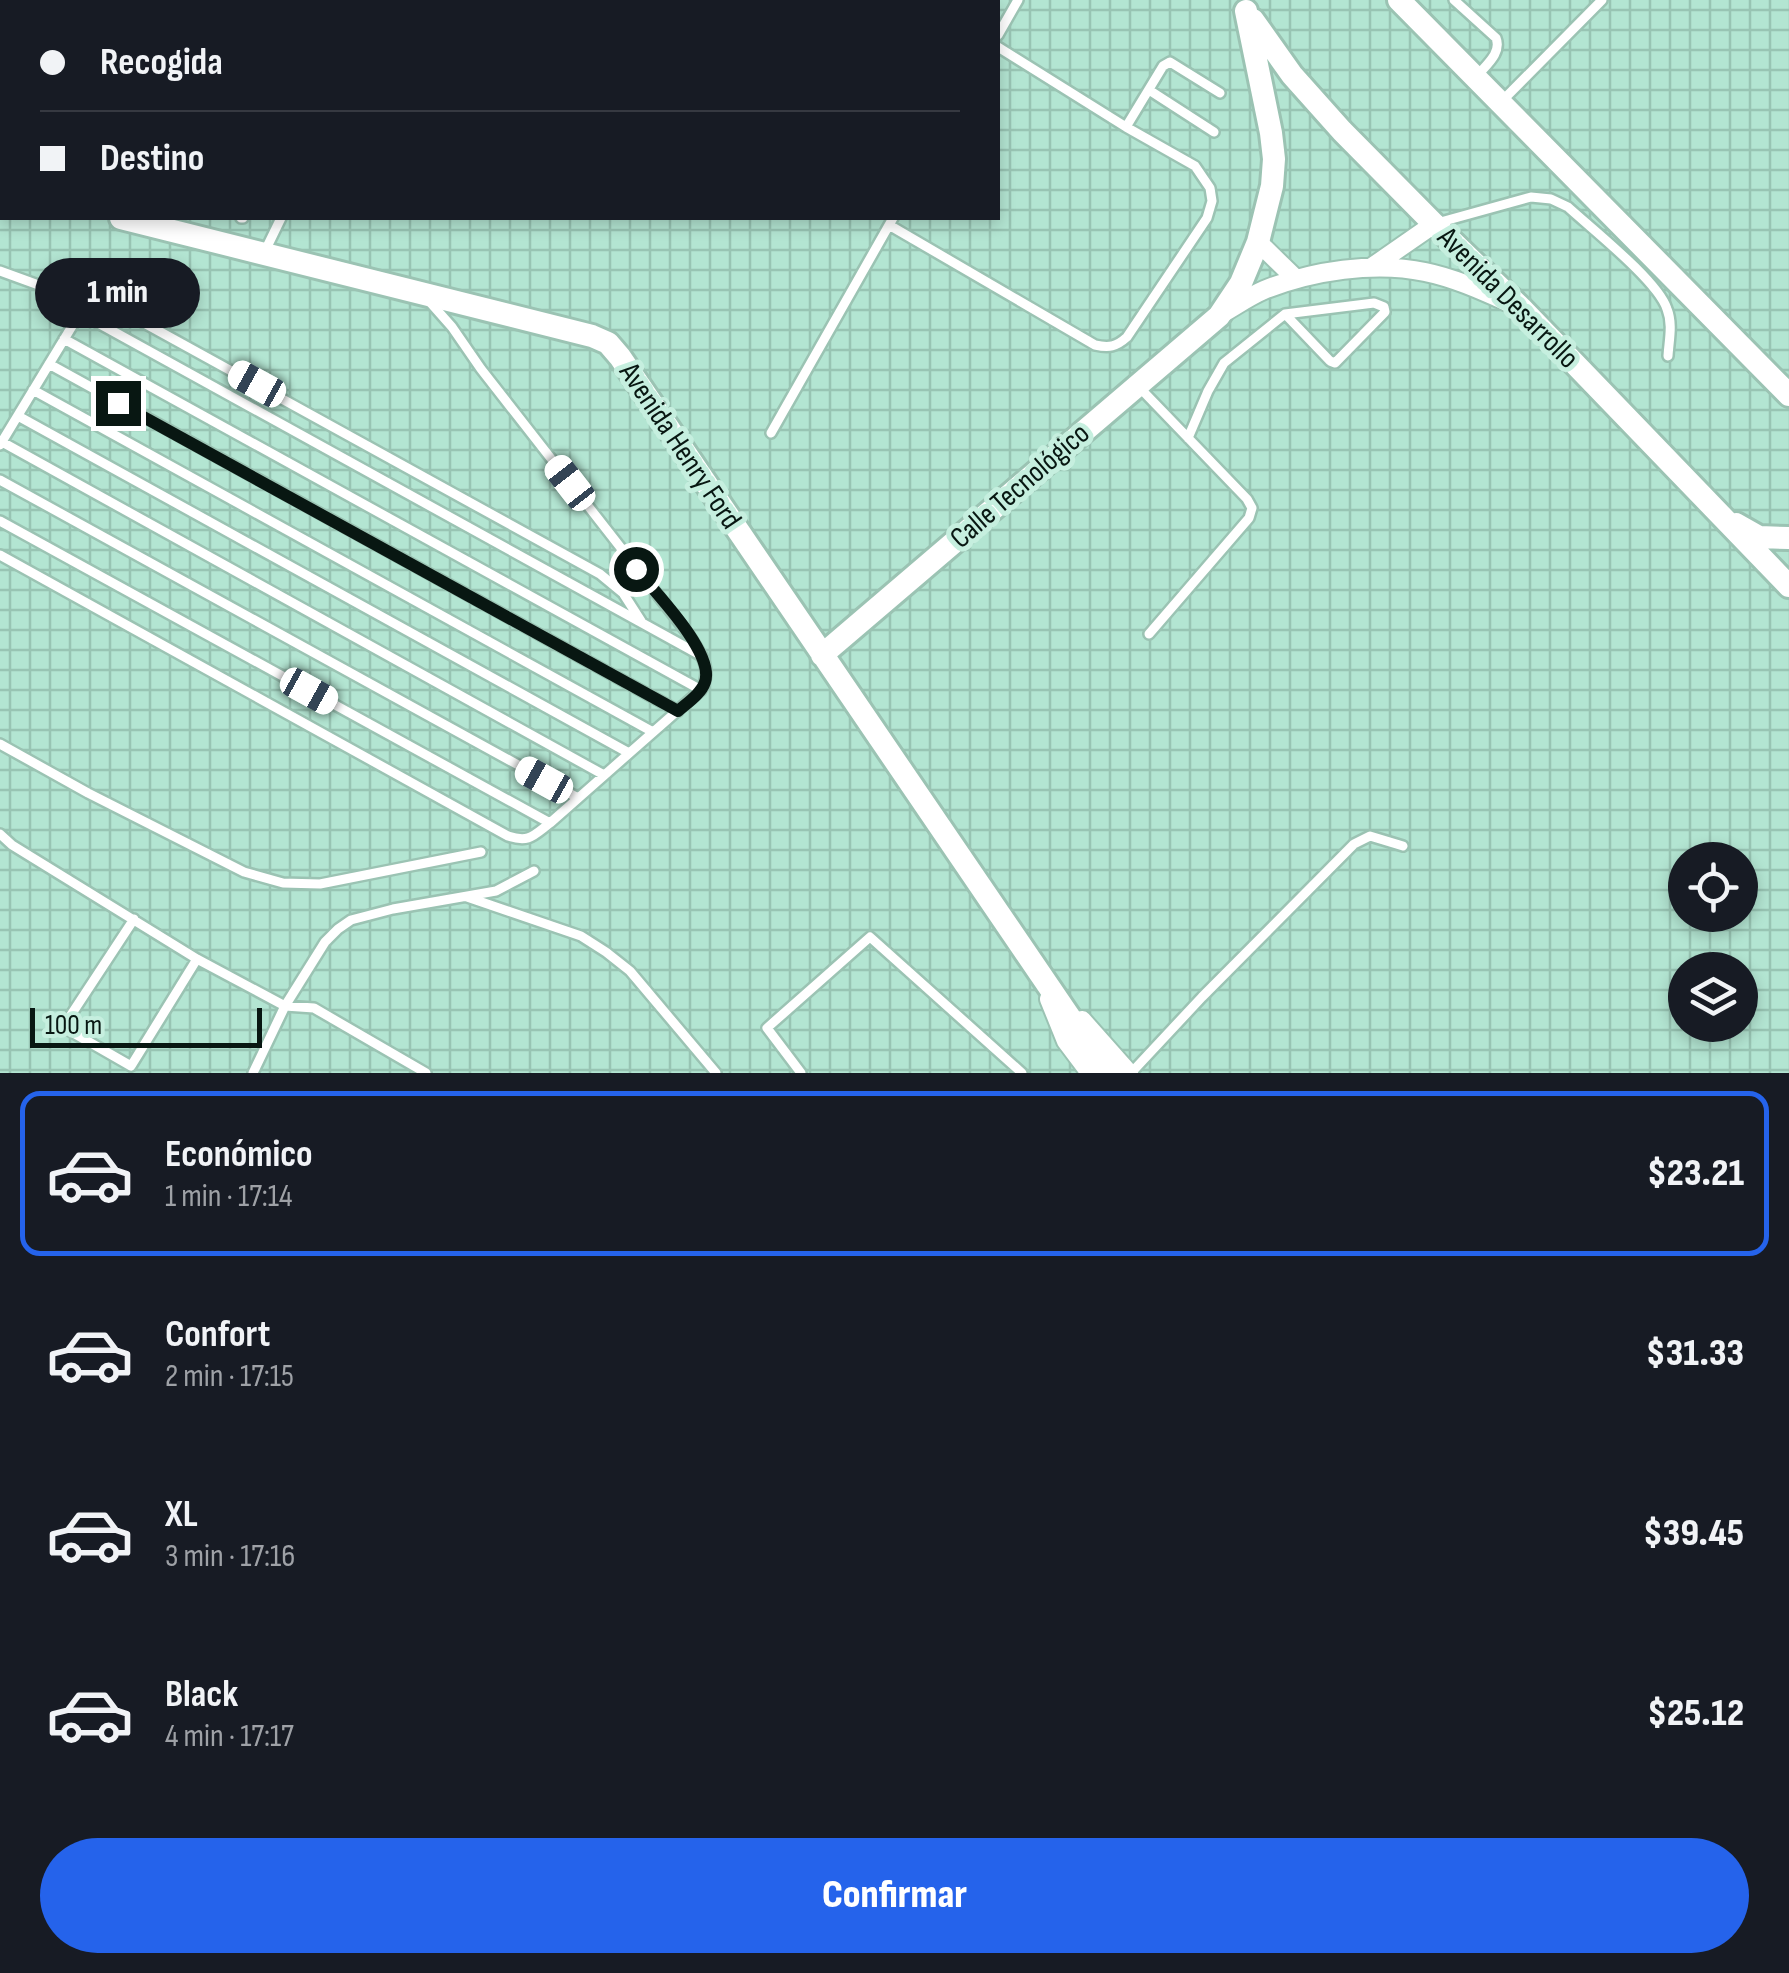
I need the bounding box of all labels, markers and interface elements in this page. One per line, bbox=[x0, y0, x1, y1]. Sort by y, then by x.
text: Recogida bbox=[100, 40, 223, 85]
text: Destino bbox=[100, 136, 204, 181]
street label: Avenida Desarrollo bbox=[1429, 219, 1586, 376]
callout: 1 min bbox=[36, 258, 200, 328]
text: 1 min bbox=[87, 273, 148, 312]
street label: Avenida Henry Ford bbox=[611, 355, 749, 536]
car bbox=[223, 356, 291, 412]
route end bbox=[96, 381, 141, 426]
street label: Calle Tecnológico bbox=[943, 416, 1097, 556]
car bbox=[540, 450, 600, 516]
route start bbox=[614, 547, 659, 592]
car bbox=[275, 663, 343, 719]
car bbox=[510, 752, 578, 808]
map controls bbox=[1668, 842, 1758, 1042]
button: locate bbox=[1668, 842, 1758, 932]
button: layers bbox=[1668, 952, 1758, 1042]
scale bar bbox=[30, 1003, 262, 1048]
text: 100 m bbox=[45, 1009, 102, 1042]
icon: car bbox=[45, 1129, 135, 1219]
text: Económico bbox=[165, 1132, 313, 1177]
text: $23.21 bbox=[1647, 1151, 1744, 1196]
text: 1 min · 17:14 bbox=[165, 1177, 292, 1216]
icon: car bbox=[45, 1309, 135, 1399]
text: Confort bbox=[165, 1312, 270, 1357]
text: $31.33 bbox=[1646, 1331, 1744, 1376]
text: 2 min · 17:15 bbox=[165, 1357, 294, 1396]
icon: car bbox=[45, 1489, 135, 1579]
text: XL bbox=[165, 1492, 198, 1537]
text: $39.45 bbox=[1643, 1511, 1744, 1556]
text: 3 min · 17:16 bbox=[165, 1537, 295, 1576]
icon: car bbox=[45, 1669, 135, 1759]
text: Black bbox=[165, 1672, 238, 1717]
text: $25.12 bbox=[1647, 1691, 1744, 1736]
text: 4 min · 17:17 bbox=[165, 1717, 294, 1756]
button: Confirmar bbox=[40, 1838, 1749, 1953]

